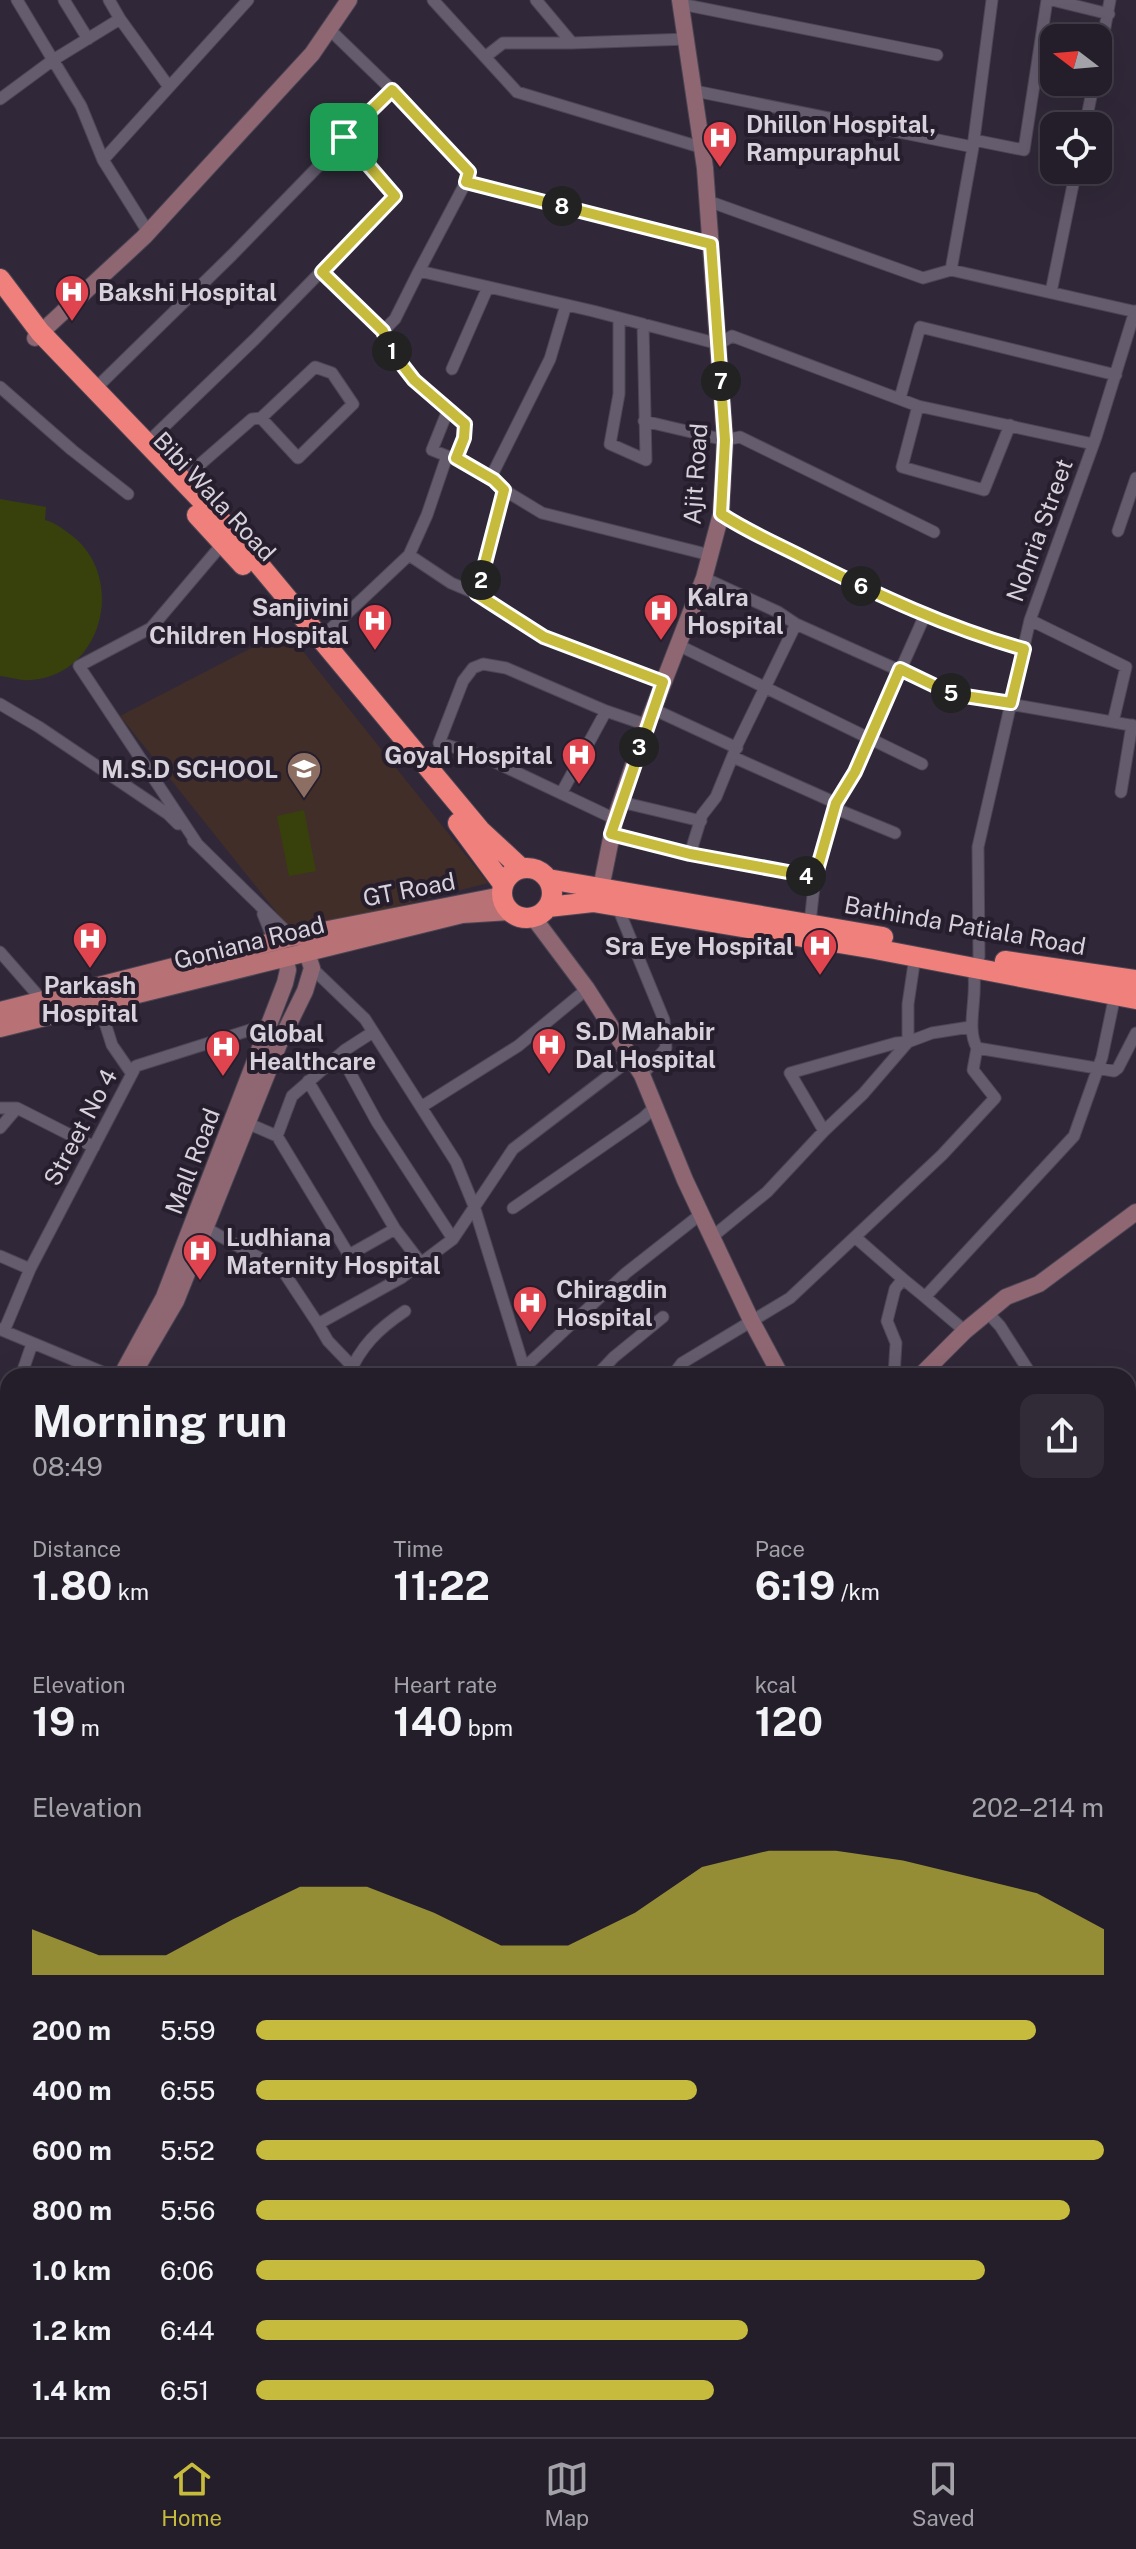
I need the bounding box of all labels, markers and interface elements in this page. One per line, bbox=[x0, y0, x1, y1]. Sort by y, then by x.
north arrow bbox=[1040, 24, 1112, 96]
map controls bbox=[1040, 24, 1112, 184]
pin bbox=[310, 103, 378, 171]
place label: Dhillon Hospital, Rampuraphul bbox=[746, 110, 936, 166]
button: locate bbox=[1040, 112, 1112, 184]
icon: arrive bbox=[322, 115, 366, 159]
hospital icon: Dhillon Hospital, Rampuraphul bbox=[701, 119, 739, 169]
pin: 8 bbox=[542, 186, 582, 226]
text: 8 bbox=[555, 193, 569, 219]
hospital icon: Bakshi Hospital bbox=[53, 273, 91, 323]
place label: Bakshi Hospital bbox=[98, 278, 277, 306]
pin: 1 bbox=[372, 331, 412, 371]
text: 1 bbox=[387, 338, 397, 364]
pin: 7 bbox=[701, 361, 741, 401]
text: 7 bbox=[714, 368, 728, 394]
street label: Ajit Road bbox=[677, 422, 713, 526]
street label: Bibi Wala Road bbox=[148, 426, 282, 566]
street label: Nohria Street bbox=[1000, 455, 1078, 605]
pin: 2 bbox=[461, 560, 501, 600]
pin: 6 bbox=[841, 566, 881, 606]
text: 2 bbox=[474, 567, 488, 593]
text: 6 bbox=[854, 573, 868, 599]
place label: Kalra Hospital bbox=[687, 583, 784, 639]
hospital icon: Kalra Hospital bbox=[642, 592, 680, 642]
place label: Sanjivini Children Hospital bbox=[149, 593, 349, 649]
hospital icon: Sanjivini Children Hospital bbox=[356, 602, 394, 652]
pin: 5 bbox=[931, 673, 971, 713]
text: 5 bbox=[944, 680, 958, 706]
pin: 3 bbox=[619, 727, 659, 767]
text: 3 bbox=[632, 734, 646, 760]
hospital icon: Goyal Hospital bbox=[560, 736, 598, 786]
place label: Goyal Hospital bbox=[384, 741, 553, 769]
school or university icon: M.S.D SCHOOL bbox=[285, 750, 323, 800]
place label: M.S.D SCHOOL bbox=[101, 755, 278, 783]
pin: 4 bbox=[786, 856, 826, 896]
text: 4 bbox=[799, 863, 813, 889]
street label: GT Road bbox=[360, 866, 458, 912]
street label: Bathinda Patiala Road bbox=[842, 890, 1088, 960]
street label: Goniana Road bbox=[171, 910, 327, 974]
hospital icon: Parkash Hospital bbox=[71, 920, 109, 970]
hospital icon: Sra Eye Hospital bbox=[801, 927, 839, 977]
place label: Sra Eye Hospital bbox=[605, 932, 794, 960]
place label: Parkash Hospital bbox=[42, 971, 139, 1027]
place label: S.D Mahabir Dal Hospital bbox=[575, 1017, 716, 1073]
place label: Global Healthcare bbox=[249, 1019, 376, 1075]
hospital icon: S.D Mahabir Dal Hospital bbox=[530, 1026, 568, 1076]
hospital icon: Global Healthcare bbox=[204, 1028, 242, 1078]
street label: Street No 4 bbox=[38, 1064, 122, 1190]
street label: Mall Road bbox=[159, 1104, 225, 1218]
place label: Ludhiana Maternity Hospital bbox=[226, 1223, 441, 1279]
hospital icon: Ludhiana Maternity Hospital bbox=[181, 1232, 219, 1282]
place label: Chiragdin Hospital bbox=[556, 1275, 667, 1331]
hospital icon: Chiragdin Hospital bbox=[511, 1284, 549, 1334]
button: share bbox=[1020, 1394, 1104, 1478]
text: Morning run bbox=[32, 1395, 287, 1447]
text: 08:49 bbox=[32, 1451, 103, 1482]
text: Distance bbox=[32, 1536, 121, 1562]
text: Time bbox=[393, 1536, 443, 1562]
text: Pace bbox=[755, 1536, 805, 1562]
text: 1.80 bbox=[32, 1562, 112, 1609]
text: 11:22 bbox=[393, 1562, 490, 1609]
text: 6:19 bbox=[755, 1562, 835, 1609]
text: km bbox=[112, 1579, 149, 1605]
text: /km bbox=[835, 1579, 880, 1605]
text: Elevation bbox=[32, 1672, 125, 1698]
text: Heart rate bbox=[393, 1672, 497, 1698]
text: kcal bbox=[755, 1672, 797, 1698]
text: 19 bbox=[32, 1698, 75, 1745]
text: 140 bbox=[393, 1698, 462, 1745]
text: 120 bbox=[755, 1698, 823, 1745]
text: m bbox=[75, 1715, 100, 1741]
text: bpm bbox=[462, 1715, 513, 1741]
text: Elevation bbox=[32, 1792, 142, 1823]
text: 202–214 m bbox=[971, 1792, 1104, 1823]
text: 200 m bbox=[32, 2015, 111, 2046]
text: 5:59 bbox=[160, 2015, 215, 2046]
text: 400 m bbox=[32, 2075, 112, 2106]
text: 6:55 bbox=[160, 2075, 215, 2106]
text: 600 m bbox=[32, 2135, 112, 2166]
text: 5:52 bbox=[160, 2135, 215, 2166]
text: 800 m bbox=[32, 2195, 112, 2226]
text: 5:56 bbox=[160, 2195, 215, 2226]
text: 1.0 km bbox=[32, 2255, 111, 2286]
text: 6:06 bbox=[160, 2255, 214, 2286]
text: 1.2 km bbox=[32, 2315, 111, 2346]
text: 6:44 bbox=[160, 2315, 215, 2346]
text: 1.4 km bbox=[32, 2375, 111, 2406]
text: 6:51 bbox=[160, 2375, 209, 2406]
tab: Home bbox=[161, 2457, 222, 2531]
tab: Map bbox=[545, 2457, 589, 2531]
tab: Saved bbox=[912, 2457, 975, 2531]

